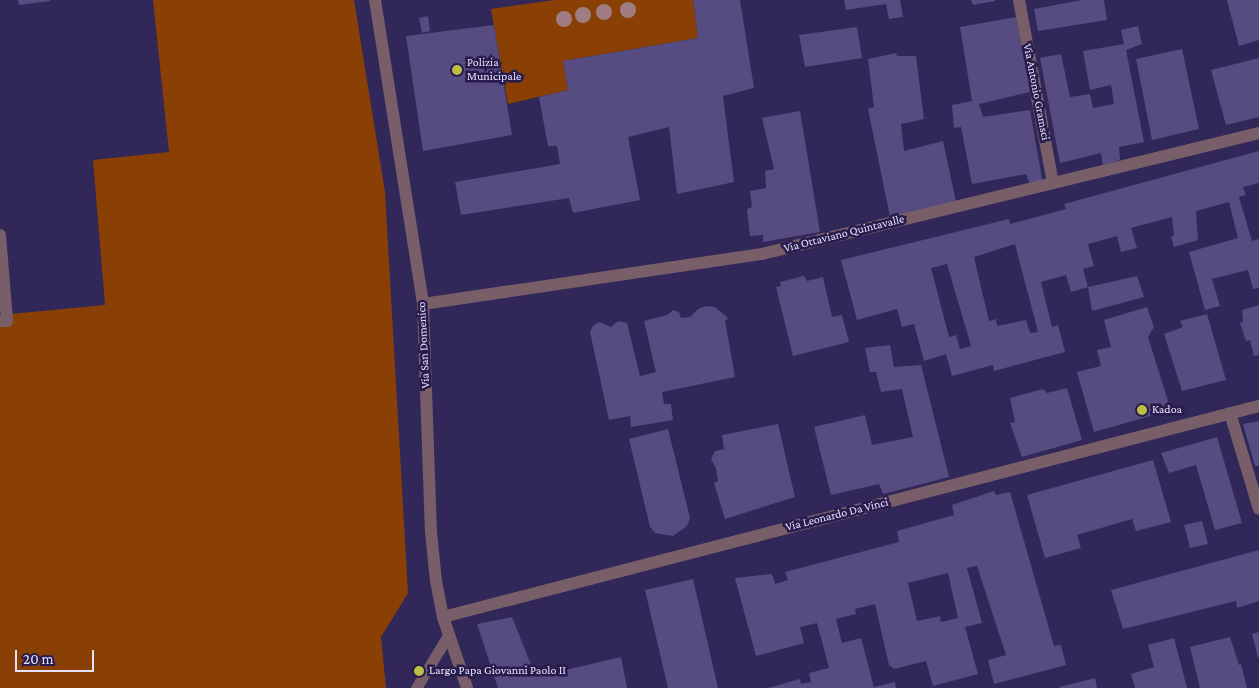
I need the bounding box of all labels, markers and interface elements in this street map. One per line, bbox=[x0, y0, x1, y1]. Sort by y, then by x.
street label: Via Antonio Gramsci bbox=[1020, 42, 1052, 142]
place label: Polizia Municipale bbox=[467, 56, 521, 84]
marker: Polizia Municipale bbox=[451, 64, 463, 76]
street label: Via Ottaviano Quintavalle bbox=[782, 212, 906, 256]
street label: Via San Domenico bbox=[415, 301, 433, 389]
place label: Kadoa bbox=[1152, 403, 1182, 417]
marker: Kadoa bbox=[1136, 404, 1148, 416]
street label: Via Leonardo Da Vinci bbox=[784, 495, 890, 535]
scale bar bbox=[18, 640, 96, 672]
text: 20 m bbox=[23, 651, 54, 667]
place label: Largo Papa Giovanni Paolo II bbox=[429, 664, 566, 678]
marker: Largo Papa Giovanni Paolo II bbox=[413, 665, 425, 677]

